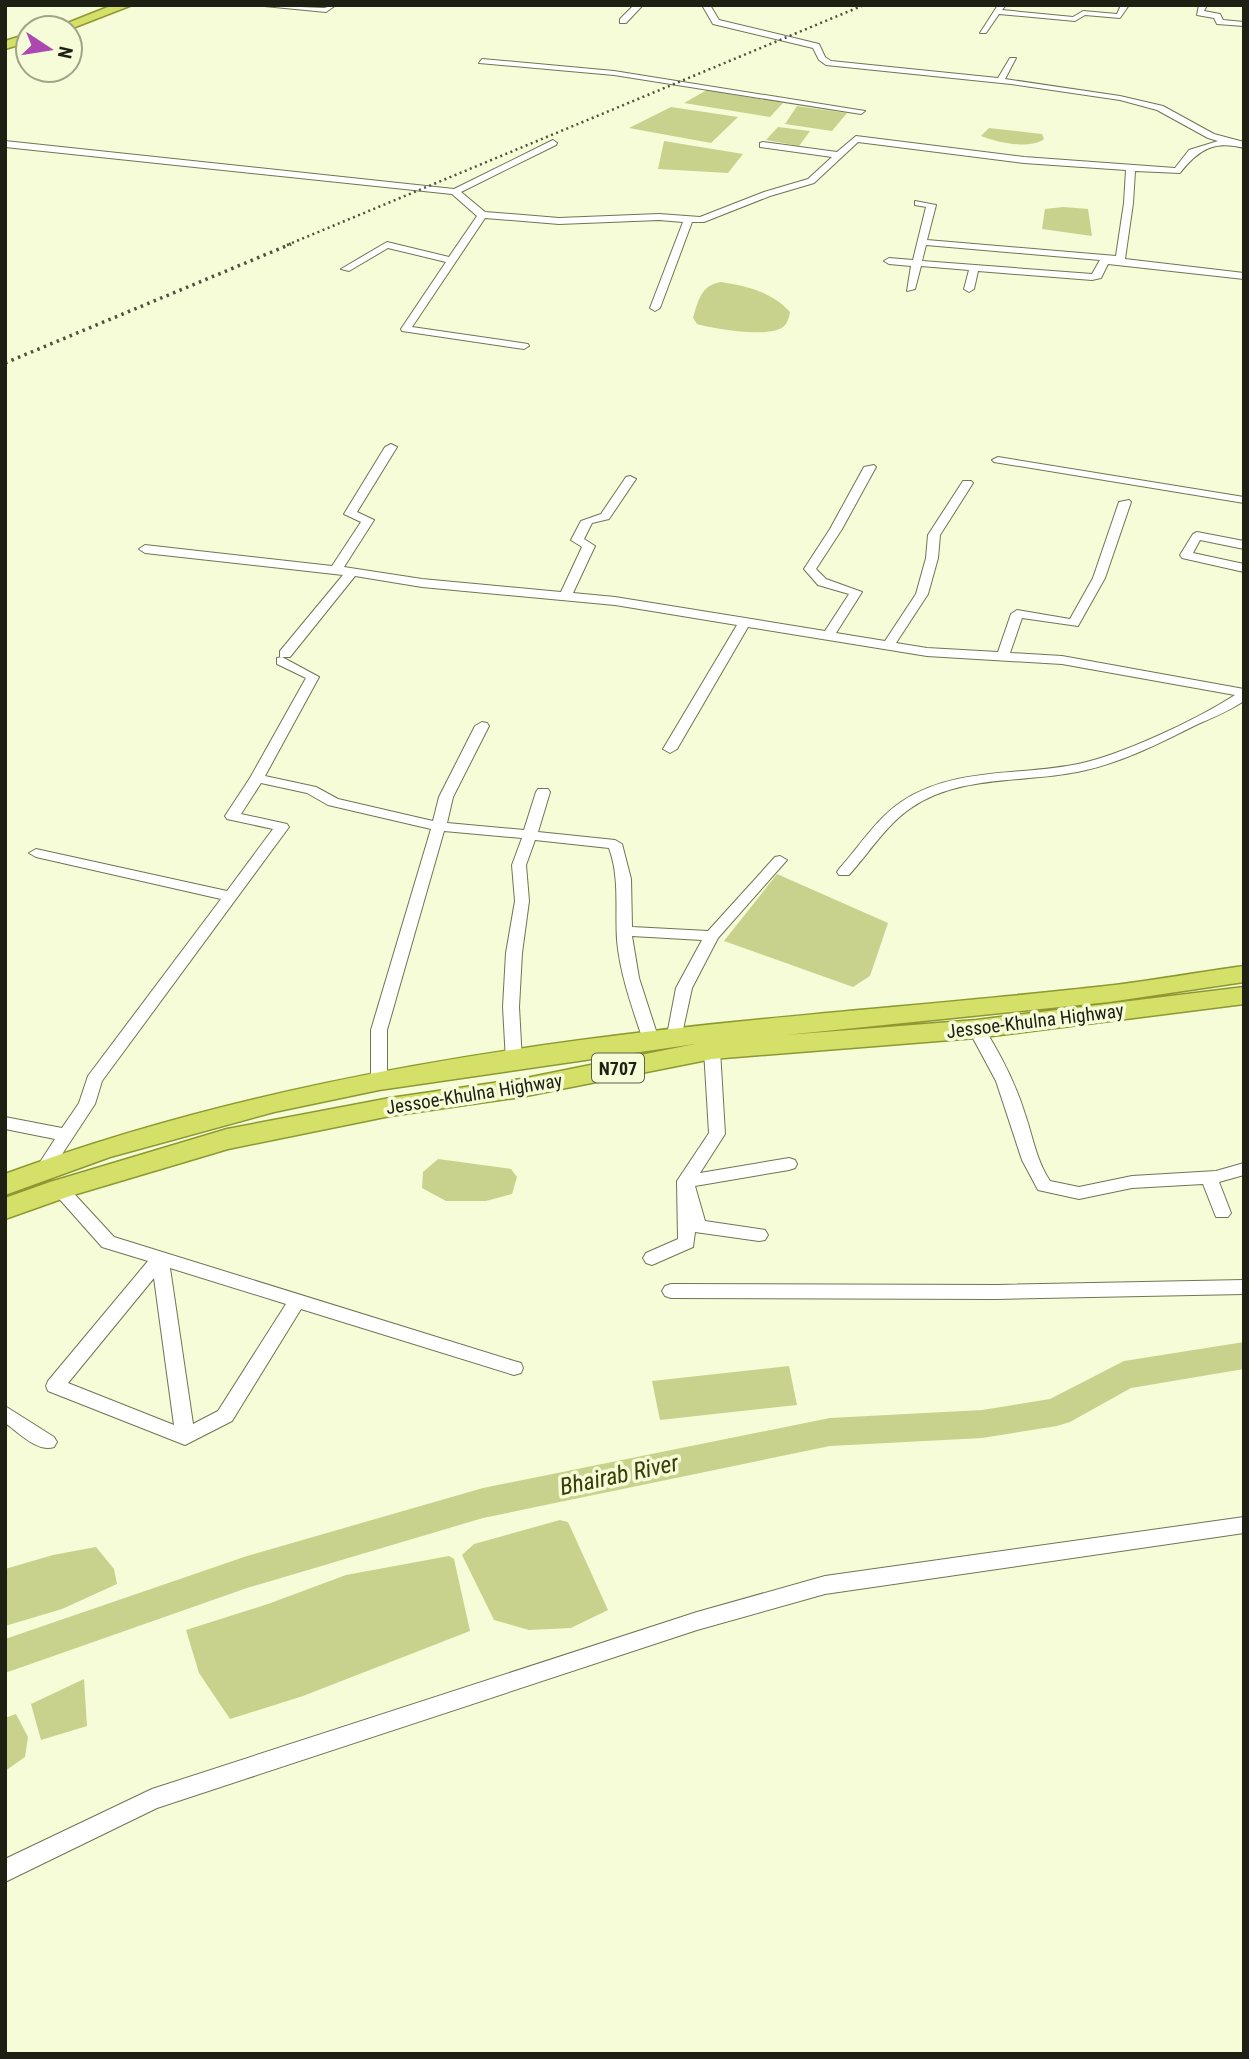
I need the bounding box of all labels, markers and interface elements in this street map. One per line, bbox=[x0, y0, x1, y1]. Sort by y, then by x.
north arrow bbox=[14, 14, 84, 84]
text: N bbox=[53, 44, 78, 61]
street label: Jessoe-Khulna Highway bbox=[945, 999, 1125, 1043]
road number: N707 bbox=[592, 1054, 644, 1083]
street label: Jessoe-Khulna Highway bbox=[384, 1069, 564, 1119]
water label: Bhairab River bbox=[557, 1449, 682, 1501]

